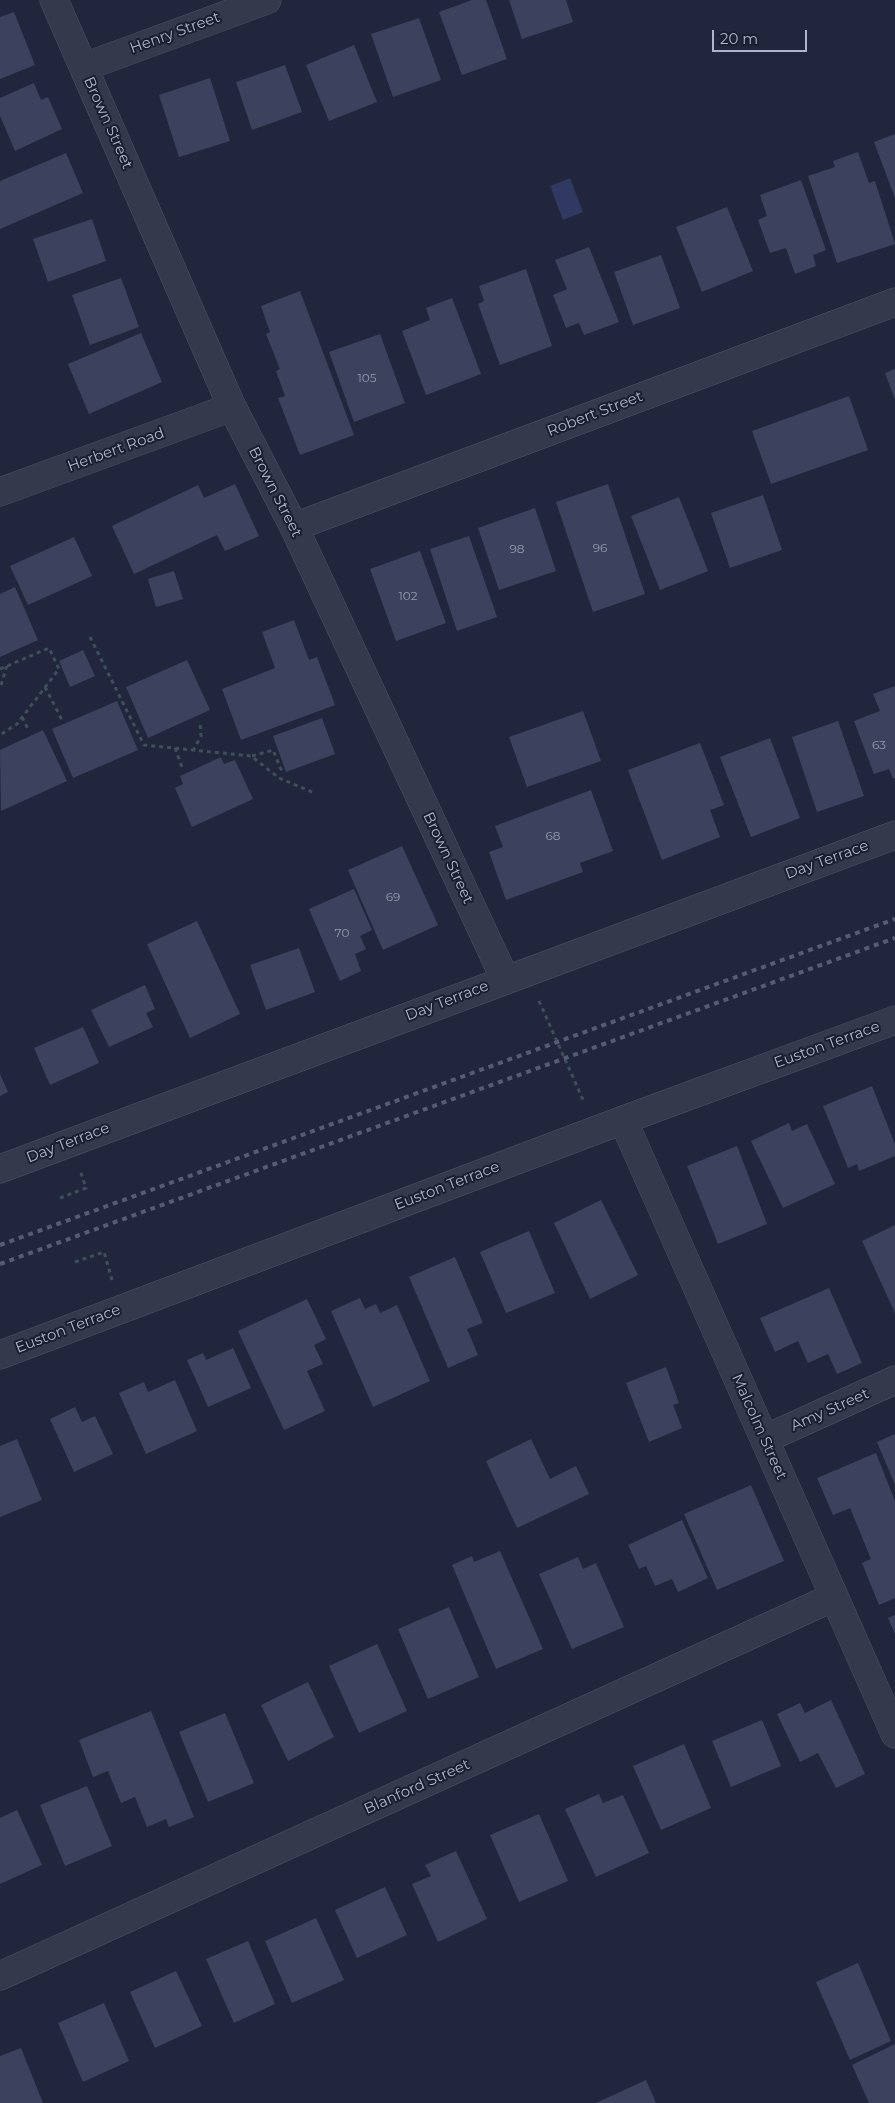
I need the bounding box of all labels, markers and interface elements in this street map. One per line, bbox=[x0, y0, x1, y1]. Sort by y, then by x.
street label: Henry Street bbox=[127, 8, 223, 58]
scale bar bbox=[715, 20, 810, 52]
text: 20 m bbox=[720, 29, 758, 48]
street label: Brown Street bbox=[80, 74, 136, 172]
house number: 105 bbox=[357, 371, 377, 385]
street label: Robert Street bbox=[545, 387, 645, 441]
street label: Herbert Road bbox=[65, 424, 167, 476]
street label: Brown Street bbox=[245, 444, 305, 540]
house number: 96 bbox=[593, 541, 607, 555]
house number: 98 bbox=[510, 542, 524, 556]
house number: 102 bbox=[398, 589, 418, 603]
house number: 63 bbox=[872, 738, 886, 752]
street label: Brown Street bbox=[419, 809, 477, 907]
house number: 68 bbox=[546, 829, 560, 843]
street label: Day Terrace bbox=[783, 837, 871, 883]
house number: 69 bbox=[386, 890, 400, 904]
house number: 70 bbox=[335, 926, 349, 940]
street label: Day Terrace bbox=[403, 977, 491, 1025]
street label: Euston Terrace bbox=[772, 1018, 882, 1072]
street label: Day Terrace bbox=[24, 1119, 112, 1167]
street label: Euston Terrace bbox=[392, 1158, 502, 1214]
street label: Euston Terrace bbox=[13, 1301, 123, 1357]
street label: Malcolm Street bbox=[728, 1371, 790, 1483]
street label: Amy Street bbox=[788, 1385, 872, 1435]
street label: Blanford Street bbox=[361, 1756, 473, 1818]

